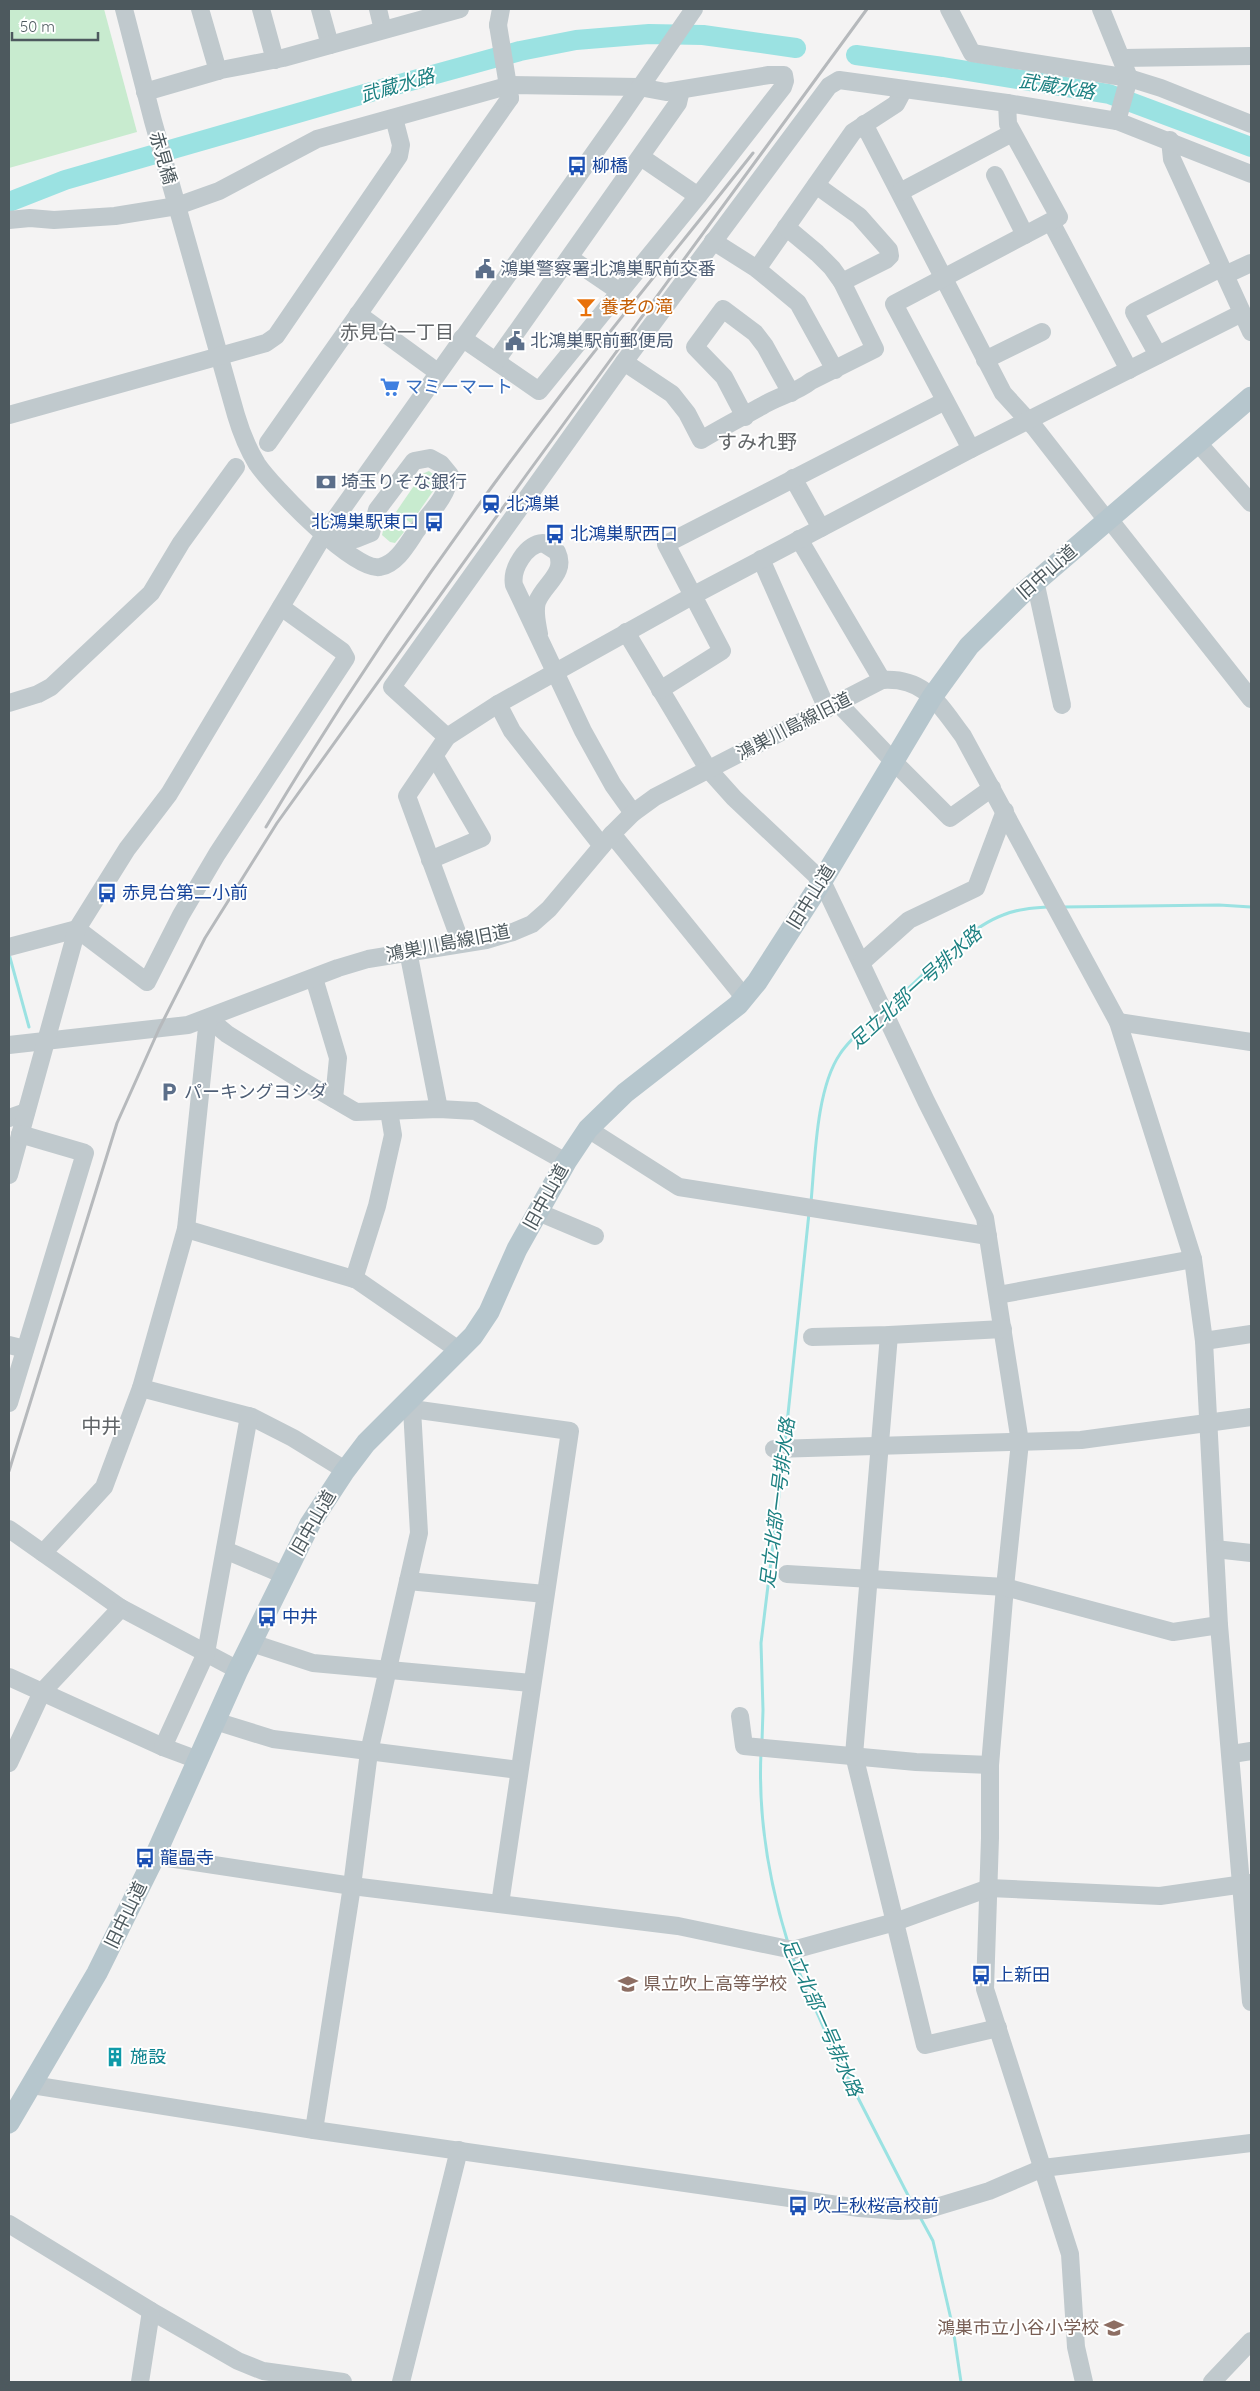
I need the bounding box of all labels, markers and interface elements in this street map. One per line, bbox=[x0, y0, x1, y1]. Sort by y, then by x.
scale bar bbox=[12, 10, 99, 42]
text: 50 m bbox=[20, 17, 55, 36]
water label: 武蔵水路 bbox=[357, 62, 439, 107]
water label: 武蔵水路 bbox=[1018, 68, 1098, 104]
street label: 赤見橋 bbox=[145, 129, 182, 187]
place label: 柳橋 bbox=[592, 154, 628, 177]
bus stop icon: 柳橋 bbox=[566, 155, 588, 177]
place label: 鴻巣警察署北鴻巣駅前交番 bbox=[500, 257, 716, 280]
public building icon: 鴻巣警察署北鴻巣駅前交番 bbox=[474, 258, 496, 280]
place label: 養老の滝 bbox=[601, 295, 673, 318]
bar icon: 養老の滝 bbox=[575, 296, 597, 318]
district label: 赤見台一丁目 bbox=[340, 320, 454, 344]
place label: 北鴻巣駅前郵便局 bbox=[530, 329, 674, 352]
public building icon: 北鴻巣駅前郵便局 bbox=[504, 330, 526, 352]
place label: マミーマート bbox=[405, 375, 513, 398]
supermarket icon: マミーマート bbox=[379, 376, 401, 398]
district label: すみれ野 bbox=[717, 429, 797, 454]
place label: 埼玉りそな銀行 bbox=[341, 470, 467, 493]
bank icon: 埼玉りそな銀行 bbox=[315, 471, 337, 493]
place label: 北鴻巣 bbox=[506, 492, 560, 515]
station icon: 北鴻巣 bbox=[480, 493, 502, 515]
place label: 北鴻巣駅東口 bbox=[311, 510, 419, 533]
bus stop icon: 北鴻巣駅東口 bbox=[423, 511, 445, 533]
place label: 北鴻巣駅西口 bbox=[570, 522, 678, 545]
bus stop icon: 北鴻巣駅西口 bbox=[544, 523, 566, 545]
street label: 旧中山道 bbox=[1012, 539, 1081, 604]
street label: 鴻巣川島線旧道 bbox=[732, 687, 855, 764]
street label: 旧中山道 bbox=[782, 860, 839, 933]
place label: 赤見台第二小前 bbox=[122, 881, 248, 904]
bus stop icon: 赤見台第二小前 bbox=[96, 882, 118, 904]
street label: 鴻巣川島線旧道 bbox=[384, 919, 512, 966]
water label: 足立北部一号排水路 bbox=[843, 920, 988, 1053]
place label: パーキングヨシダ bbox=[184, 1080, 327, 1103]
parking icon: パーキングヨシダ bbox=[158, 1081, 180, 1103]
street label: 旧中山道 bbox=[518, 1160, 573, 1234]
district label: 中井 bbox=[81, 1413, 121, 1438]
water label: 足立北部一号排水路 bbox=[755, 1415, 800, 1589]
street label: 旧中山道 bbox=[285, 1486, 341, 1560]
place label: 中井 bbox=[282, 1605, 318, 1628]
bus stop icon: 中井 bbox=[256, 1606, 278, 1628]
place label: 龍晶寺 bbox=[160, 1846, 214, 1869]
bus stop icon: 龍晶寺 bbox=[134, 1847, 156, 1869]
street label: 旧中山道 bbox=[99, 1877, 152, 1952]
water label: 足立北部一号排水路 bbox=[776, 1934, 869, 2102]
place label: 上新田 bbox=[996, 1963, 1050, 1986]
bus stop icon: 上新田 bbox=[970, 1964, 992, 1986]
place label: 県立吹上高等学校 bbox=[643, 1972, 787, 1995]
school or university icon: 県立吹上高等学校 bbox=[617, 1973, 639, 1995]
place label: 施設 bbox=[130, 2045, 166, 2068]
building icon: 施設 bbox=[104, 2046, 126, 2068]
place label: 吹上秋桜高校前 bbox=[813, 2194, 939, 2217]
bus stop icon: 吹上秋桜高校前 bbox=[787, 2195, 809, 2217]
place label: 鴻巣市立小谷小学校 bbox=[937, 2316, 1099, 2339]
school or university icon: 鴻巣市立小谷小学校 bbox=[1103, 2317, 1125, 2339]

